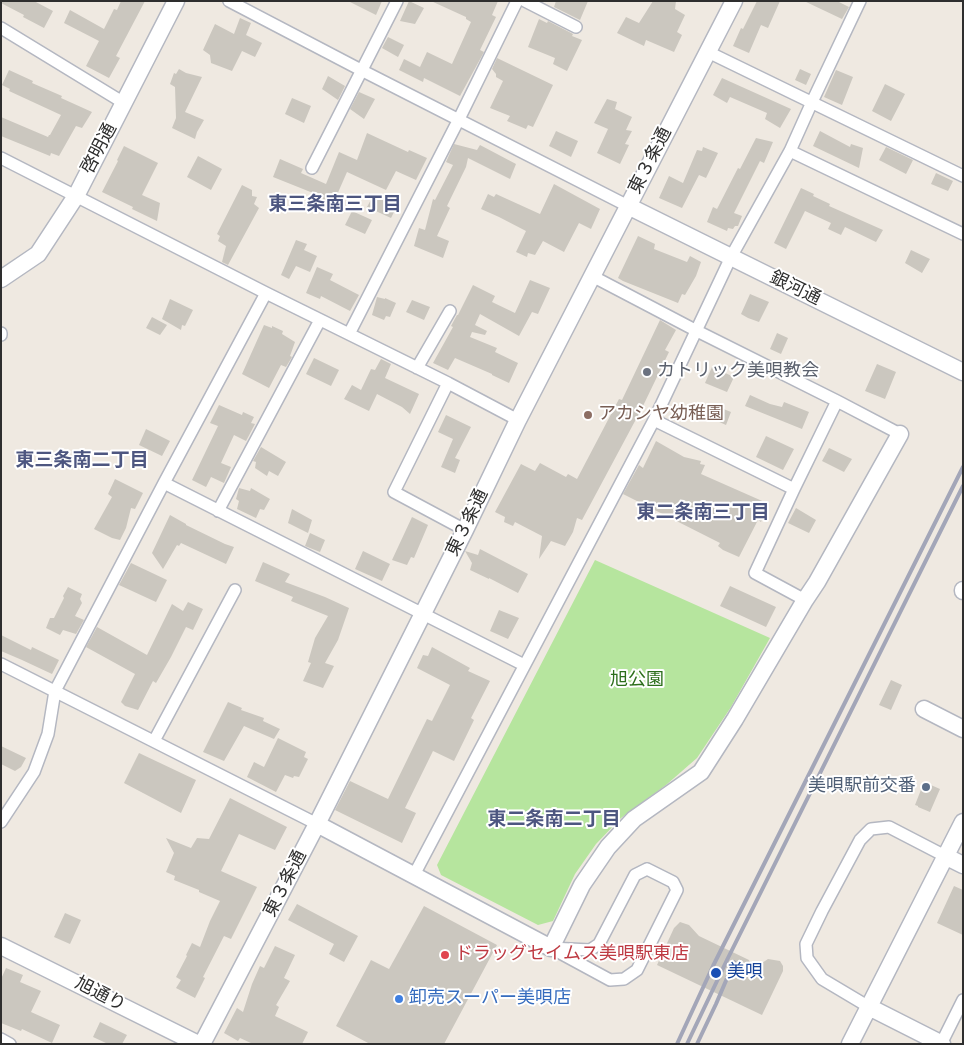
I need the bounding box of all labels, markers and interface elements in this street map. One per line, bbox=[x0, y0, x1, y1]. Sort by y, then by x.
street label: 啓明通 bbox=[78, 120, 122, 178]
street label: 東３条通 bbox=[625, 124, 677, 198]
district label: 東三条南三丁目 bbox=[269, 194, 401, 216]
street label: 銀河通 bbox=[766, 267, 824, 311]
place label: カトリック美唄教会 bbox=[657, 361, 819, 383]
marker: カトリック美唄教会 bbox=[641, 366, 653, 378]
place label: アカシヤ幼稚園 bbox=[598, 404, 724, 426]
marker: アカシヤ幼稚園 bbox=[582, 409, 594, 421]
district label: 東三条南二丁目 bbox=[16, 450, 148, 472]
street label: 東３条通 bbox=[443, 486, 493, 560]
district label: 東二条南三丁目 bbox=[637, 502, 769, 524]
park label: 旭公園 bbox=[610, 670, 664, 692]
place label: 美唄駅前交番 bbox=[808, 776, 916, 798]
marker: 美唄駅前交番 bbox=[920, 781, 932, 793]
district label: 東二条南二丁目 bbox=[488, 809, 620, 831]
street label: 東３条通 bbox=[260, 847, 312, 921]
place label: ドラッグセイムス美唄駅東店 bbox=[455, 944, 689, 966]
marker: ドラッグセイムス美唄駅東店 bbox=[439, 949, 451, 961]
place label: 美唄 bbox=[727, 962, 763, 984]
marker: 美唄 bbox=[709, 966, 723, 980]
street label: 旭通り bbox=[71, 973, 129, 1017]
place label: 卸売スーパー美唄店 bbox=[409, 988, 571, 1010]
marker: 卸売スーパー美唄店 bbox=[393, 993, 405, 1005]

